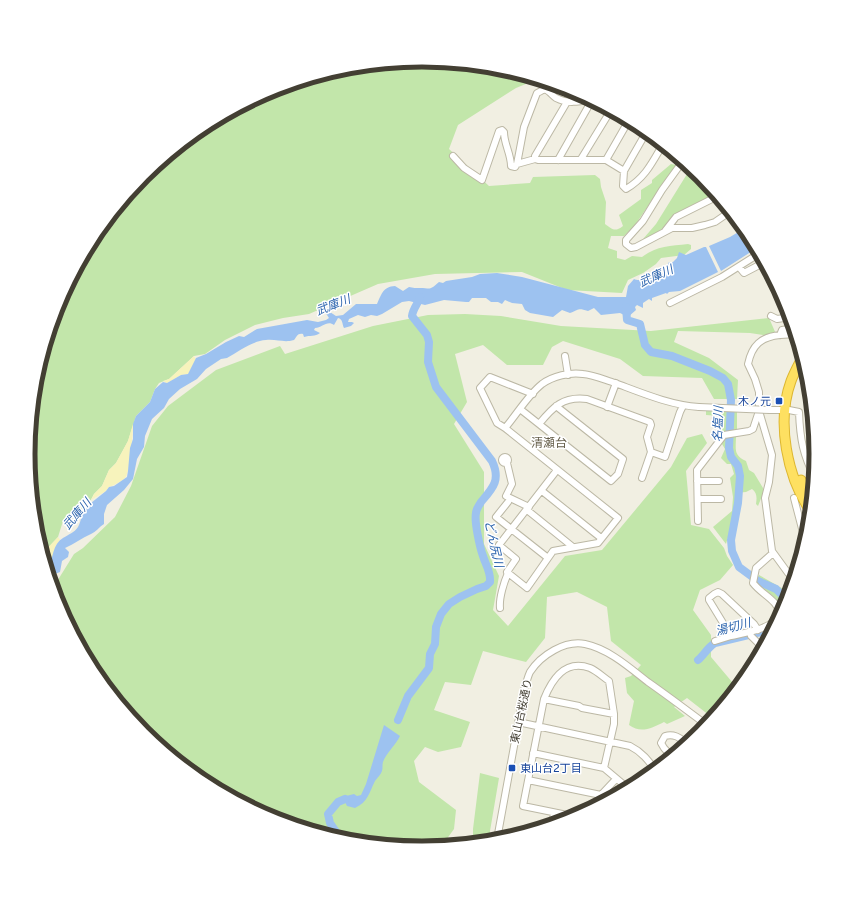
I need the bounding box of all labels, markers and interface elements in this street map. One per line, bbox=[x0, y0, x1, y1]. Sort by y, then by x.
water label: 武庫川 bbox=[637, 261, 678, 292]
water label: 武庫川 bbox=[314, 291, 355, 320]
place label: 木ノ元 bbox=[738, 395, 771, 409]
marker: 木ノ元 bbox=[774, 396, 784, 406]
water label: 名塩川 bbox=[710, 404, 728, 442]
district label: 清瀬台 bbox=[531, 436, 567, 452]
water label: 武庫川 bbox=[60, 494, 97, 533]
water label: どん尻川 bbox=[480, 519, 507, 571]
water label: 湯切川 bbox=[714, 615, 755, 640]
street label: 東山台桜通り bbox=[508, 677, 536, 745]
place label: 東山台2丁目 bbox=[520, 762, 582, 776]
marker: 東山台2丁目 bbox=[507, 763, 517, 773]

